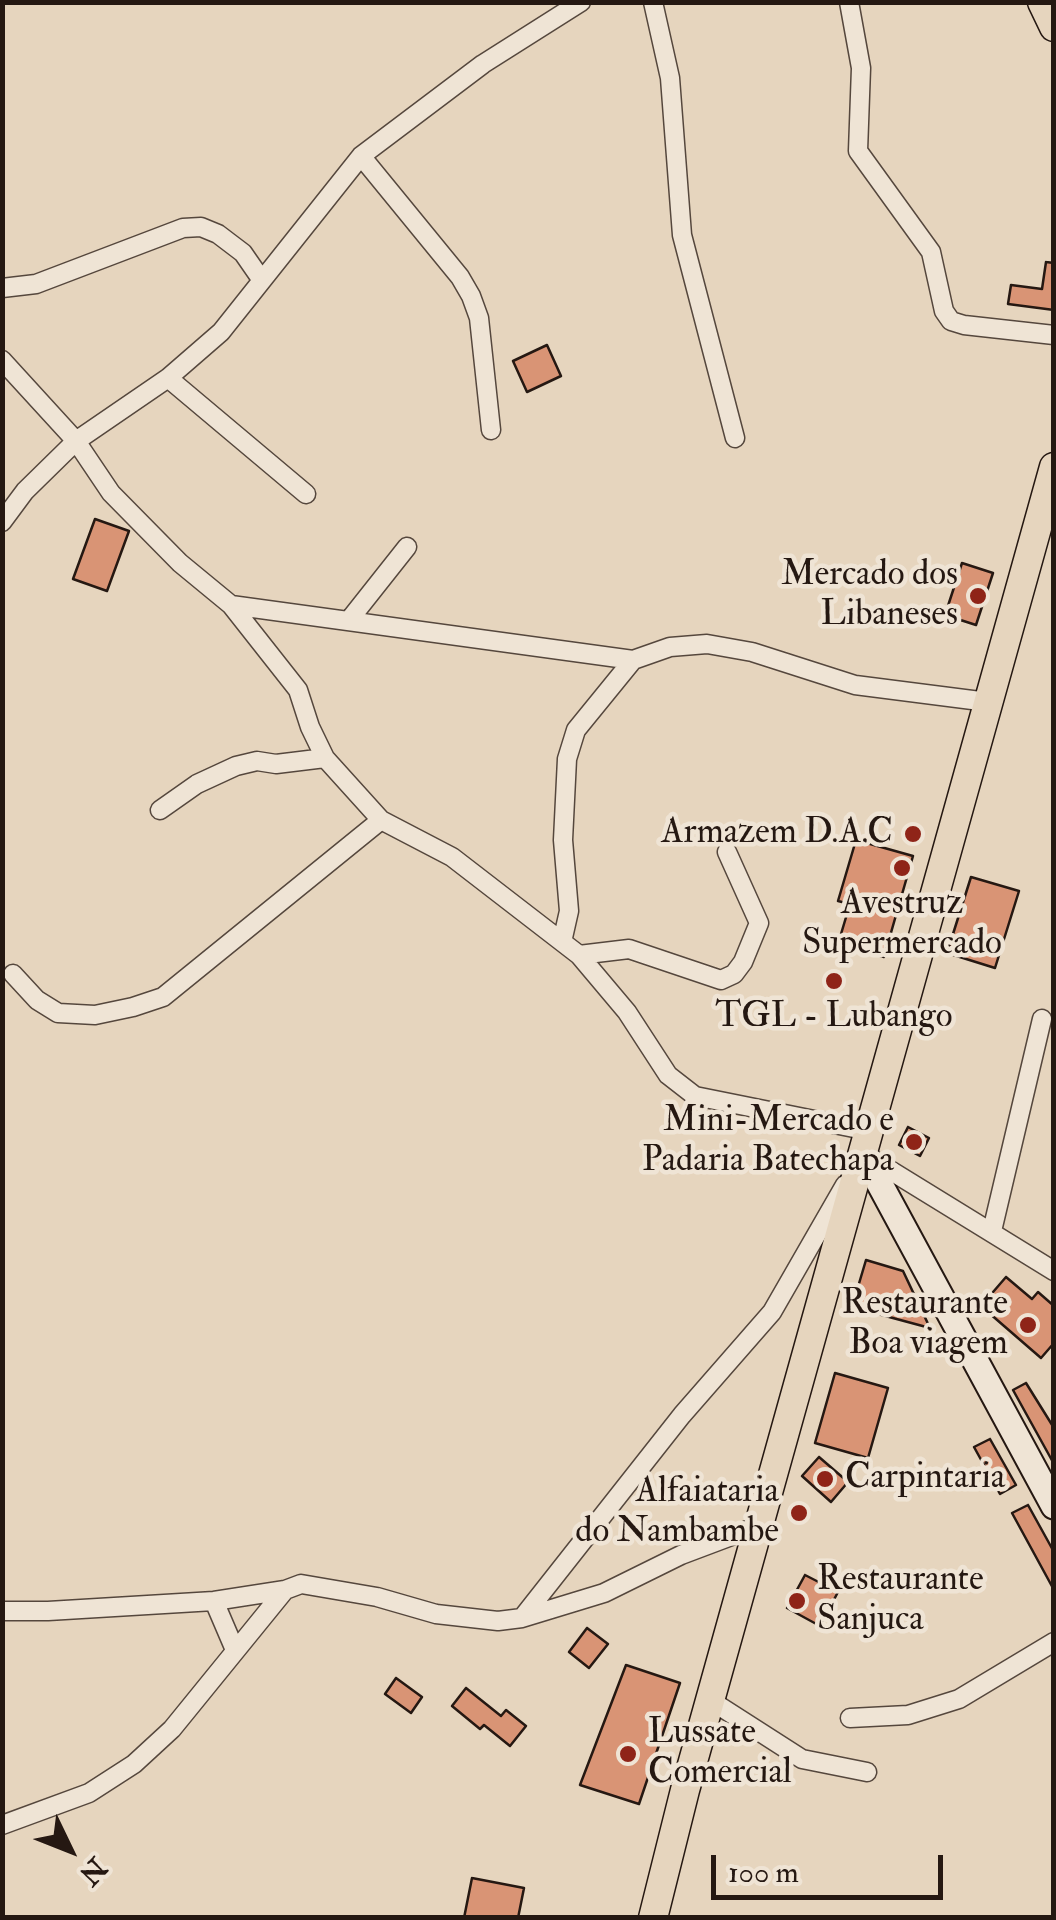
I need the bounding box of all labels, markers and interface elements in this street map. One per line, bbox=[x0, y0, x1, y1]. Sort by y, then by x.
place label: Mercado dos Libaneses bbox=[781, 555, 958, 637]
marker: Mercado dos Libaneses bbox=[967, 585, 989, 607]
place label: Armazem D.A.C bbox=[661, 813, 893, 855]
marker: Armazem D.A.C bbox=[902, 823, 924, 845]
marker: Avestruz Supermercado bbox=[891, 857, 913, 879]
place label: Avestruz Supermercado bbox=[802, 884, 1002, 966]
marker: TGL - Lubango bbox=[823, 970, 845, 992]
place label: TGL - Lubango bbox=[715, 997, 953, 1039]
place label: Mini-Mercado e Padaria Batechapa bbox=[642, 1101, 894, 1183]
marker: Mini-Mercado e Padaria Batechapa bbox=[903, 1131, 925, 1153]
place label: Restaurante Boa viagem bbox=[841, 1284, 1008, 1366]
marker: Restaurante Boa viagem bbox=[1017, 1314, 1039, 1336]
place label: Carpintaria bbox=[845, 1458, 1005, 1500]
marker: Carpintaria bbox=[814, 1468, 836, 1490]
place label: Alfaiataria do Nambambe bbox=[575, 1472, 779, 1554]
marker: Alfaiataria do Nambambe bbox=[788, 1502, 810, 1524]
place label: Restaurante Sanjuca bbox=[817, 1560, 984, 1642]
marker: Restaurante Sanjuca bbox=[786, 1590, 808, 1612]
place label: Lussate Comercial bbox=[648, 1713, 792, 1795]
marker: Lussate Comercial bbox=[617, 1743, 639, 1765]
north arrow bbox=[20, 1800, 120, 1900]
scale bar bbox=[716, 1835, 948, 1897]
text: N bbox=[71, 1850, 114, 1892]
text: 100 m bbox=[728, 1854, 799, 1891]

